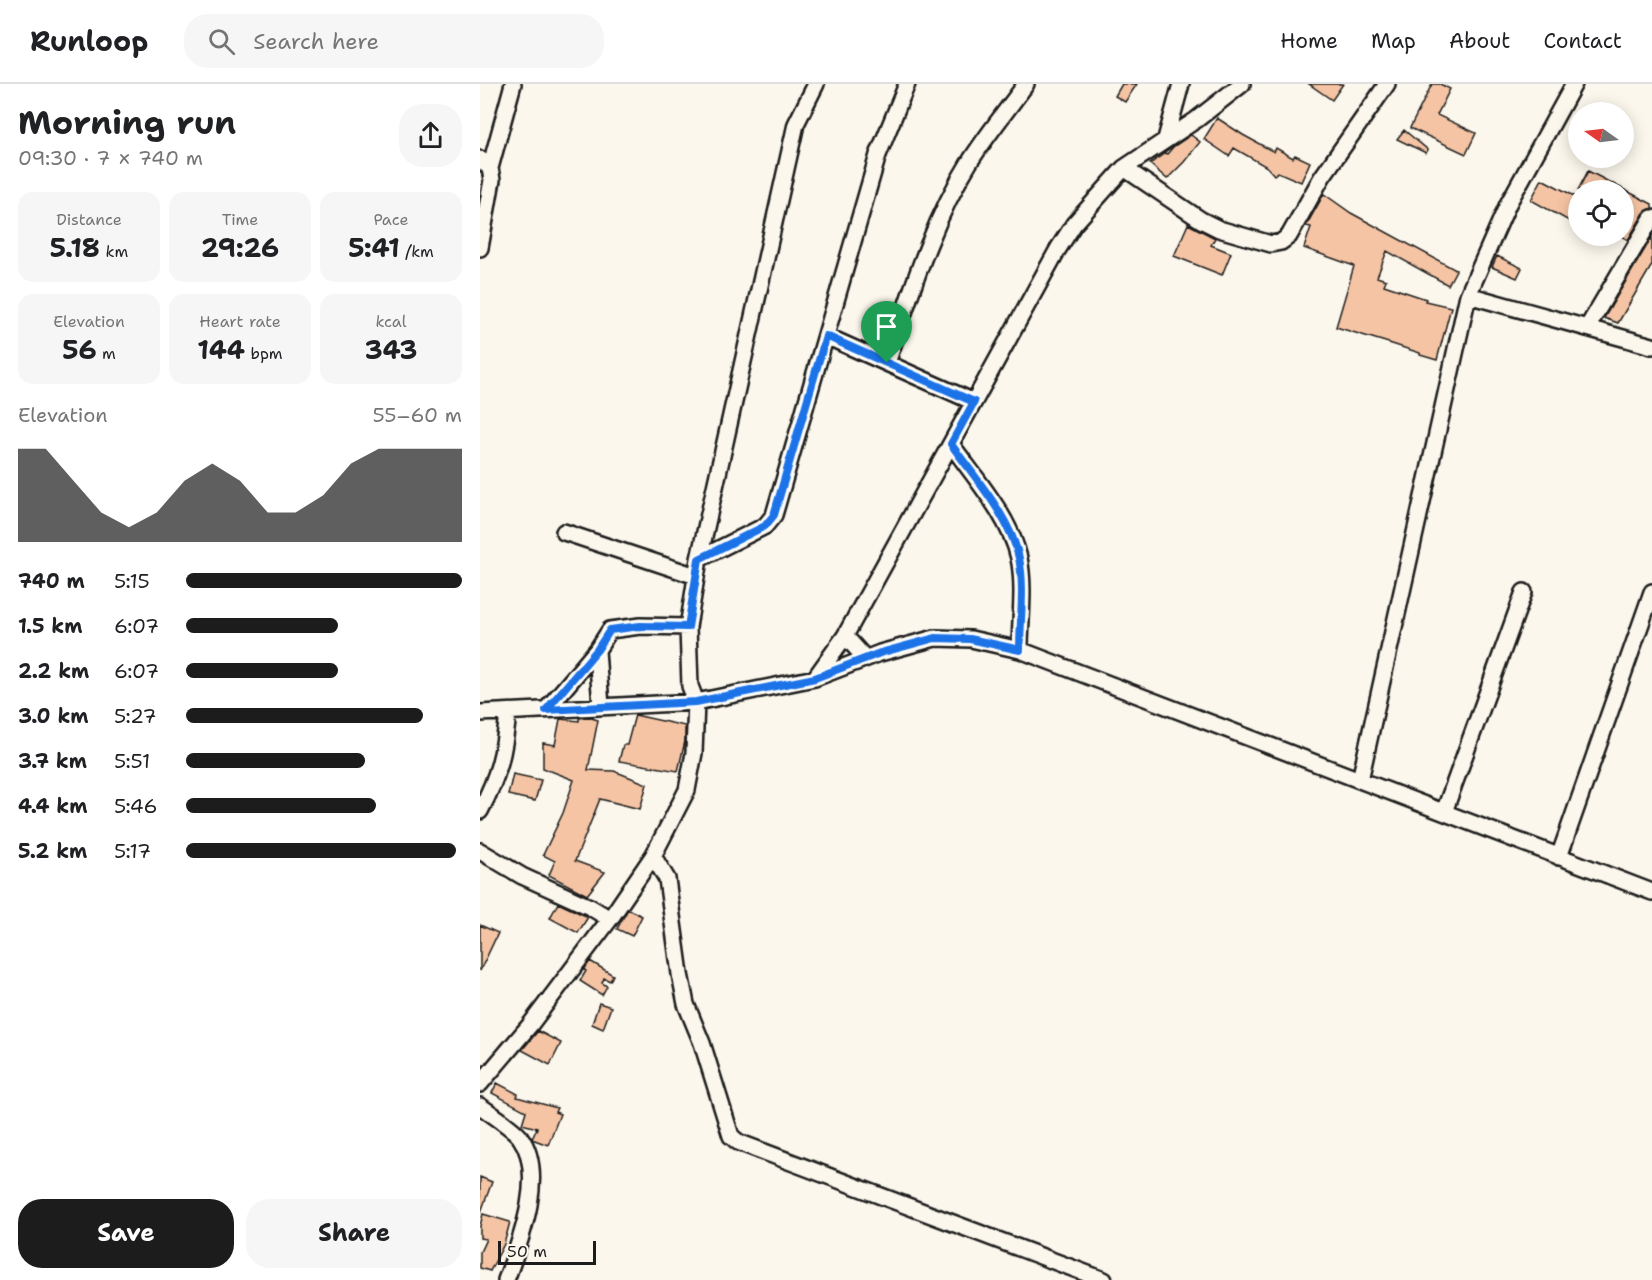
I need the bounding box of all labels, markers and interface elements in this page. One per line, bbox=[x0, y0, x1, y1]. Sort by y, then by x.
search box bbox=[184, 14, 604, 68]
text: Runloop bbox=[30, 22, 148, 60]
icon: search bbox=[205, 25, 238, 58]
text: Search here bbox=[253, 27, 379, 56]
text: Home bbox=[1280, 27, 1338, 55]
text: Map bbox=[1371, 27, 1416, 55]
text: About bbox=[1449, 27, 1510, 55]
text: Contact bbox=[1543, 27, 1622, 55]
text: Morning run bbox=[18, 100, 236, 145]
north arrow bbox=[1568, 102, 1634, 168]
map controls bbox=[1568, 102, 1634, 246]
button: share bbox=[399, 104, 462, 167]
text: 09:30 · 7 × 740 m bbox=[18, 145, 203, 171]
button: locate bbox=[1568, 180, 1634, 246]
text: Distance bbox=[56, 209, 122, 230]
text: Time bbox=[222, 209, 258, 230]
text: Pace bbox=[373, 209, 409, 230]
text: 5.18 bbox=[50, 230, 100, 265]
text: 29:26 bbox=[201, 230, 279, 265]
text: 5:41 bbox=[348, 230, 400, 265]
text: km bbox=[100, 241, 128, 262]
text: /km bbox=[400, 241, 434, 262]
pin bbox=[861, 301, 912, 363]
icon: arrive bbox=[870, 310, 903, 343]
text: Elevation bbox=[53, 311, 125, 332]
text: Heart rate bbox=[199, 311, 281, 332]
text: kcal bbox=[375, 311, 407, 332]
text: 56 bbox=[62, 332, 97, 367]
text: 144 bbox=[197, 332, 245, 367]
text: 343 bbox=[364, 332, 418, 367]
text: m bbox=[97, 343, 116, 364]
text: bpm bbox=[245, 343, 283, 364]
text: Elevation bbox=[18, 402, 108, 428]
text: 55–60 m bbox=[373, 402, 462, 428]
text: 740 m bbox=[18, 568, 85, 594]
text: 5:15 bbox=[114, 568, 150, 594]
text: 1.5 km bbox=[18, 613, 82, 639]
text: 6:07 bbox=[114, 613, 159, 639]
text: 2.2 km bbox=[18, 658, 89, 684]
text: 6:07 bbox=[114, 658, 159, 684]
text: 3.0 km bbox=[18, 703, 89, 729]
text: 5:27 bbox=[114, 703, 157, 729]
text: 3.7 km bbox=[18, 748, 87, 774]
text: 5:51 bbox=[114, 748, 150, 774]
text: 4.4 km bbox=[18, 793, 87, 819]
text: 5:46 bbox=[114, 793, 157, 819]
text: 5.2 km bbox=[18, 838, 87, 864]
text: 5:17 bbox=[114, 838, 151, 864]
button: Save bbox=[18, 1199, 234, 1268]
button: Share bbox=[246, 1199, 462, 1268]
scale bar bbox=[498, 1238, 596, 1266]
text: 50 m bbox=[507, 1241, 547, 1262]

